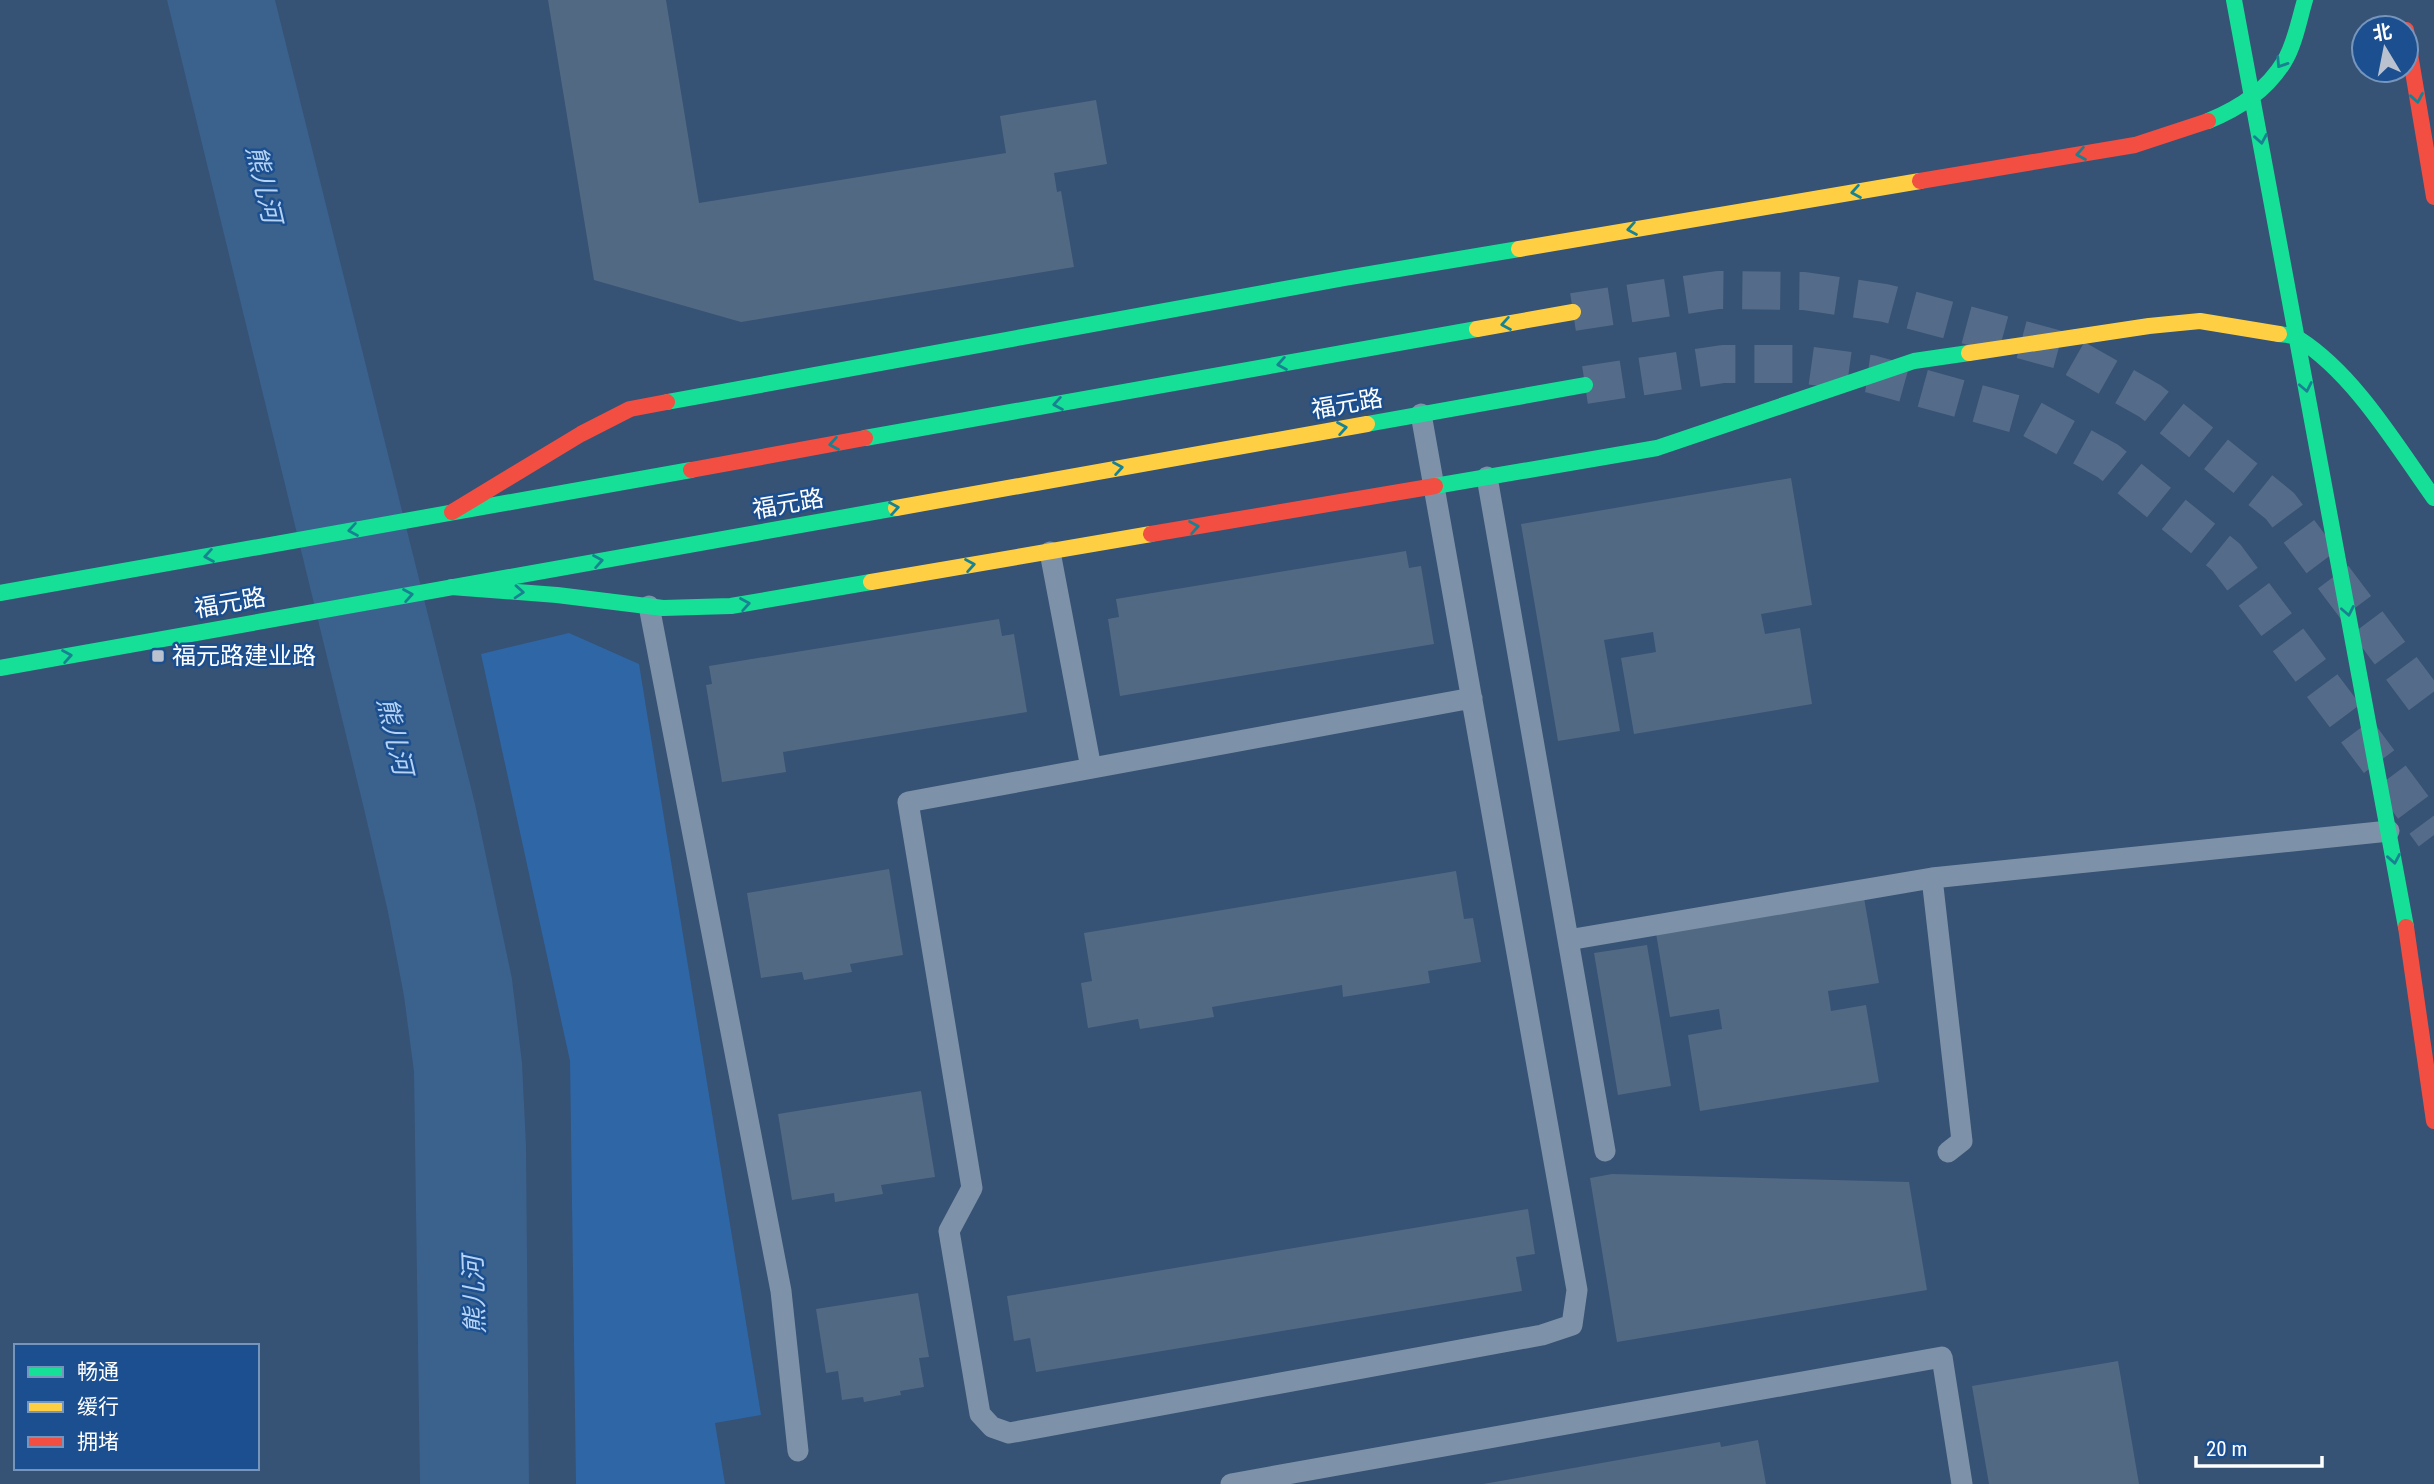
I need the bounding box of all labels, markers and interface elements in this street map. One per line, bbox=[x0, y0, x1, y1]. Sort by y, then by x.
north arrow bbox=[2350, 14, 2420, 84]
text: 北 bbox=[2371, 20, 2393, 46]
one-way arrow bbox=[2276, 55, 2289, 68]
one-way arrow bbox=[2409, 92, 2424, 104]
one-way arrow bbox=[2252, 133, 2267, 145]
water label: 熊儿河 bbox=[241, 143, 289, 230]
one-way arrow bbox=[2075, 146, 2087, 161]
one-way arrow bbox=[1850, 184, 1862, 199]
one-way arrow bbox=[1626, 221, 1638, 236]
one-way arrow bbox=[1500, 316, 1512, 331]
one-way arrow bbox=[1276, 356, 1288, 371]
one-way arrow bbox=[2298, 381, 2313, 393]
street label: 福元路 bbox=[1309, 384, 1385, 424]
one-way arrow bbox=[1052, 396, 1064, 411]
one-way arrow bbox=[1336, 421, 1348, 436]
one-way arrow bbox=[828, 436, 840, 451]
one-way arrow bbox=[1112, 461, 1124, 476]
street label: 福元路 bbox=[750, 484, 826, 524]
one-way arrow bbox=[889, 501, 900, 516]
one-way arrow bbox=[1188, 520, 1200, 535]
one-way arrow bbox=[347, 522, 359, 537]
one-way arrow bbox=[203, 548, 214, 563]
one-way arrow bbox=[592, 554, 604, 569]
one-way arrow bbox=[964, 559, 976, 574]
street label: 福元路 bbox=[192, 583, 268, 623]
one-way arrow bbox=[514, 585, 525, 600]
one-way arrow bbox=[402, 588, 414, 603]
one-way arrow bbox=[739, 597, 751, 612]
one-way arrow bbox=[2340, 605, 2355, 617]
place label: 福元路建业路 bbox=[172, 642, 316, 670]
marker: 福元路建业路 bbox=[150, 648, 166, 664]
one-way arrow bbox=[61, 649, 73, 664]
water label: 熊儿河 bbox=[372, 695, 420, 782]
one-way arrow bbox=[2386, 853, 2401, 865]
water label: 熊儿河 bbox=[457, 1251, 490, 1335]
legend bbox=[14, 1344, 259, 1470]
text: 畅通 bbox=[77, 1360, 119, 1384]
text: 缓行 bbox=[77, 1395, 119, 1419]
scale bar bbox=[2196, 1424, 2322, 1468]
text: 拥堵 bbox=[77, 1430, 119, 1454]
text: 20 m bbox=[2206, 1437, 2247, 1461]

